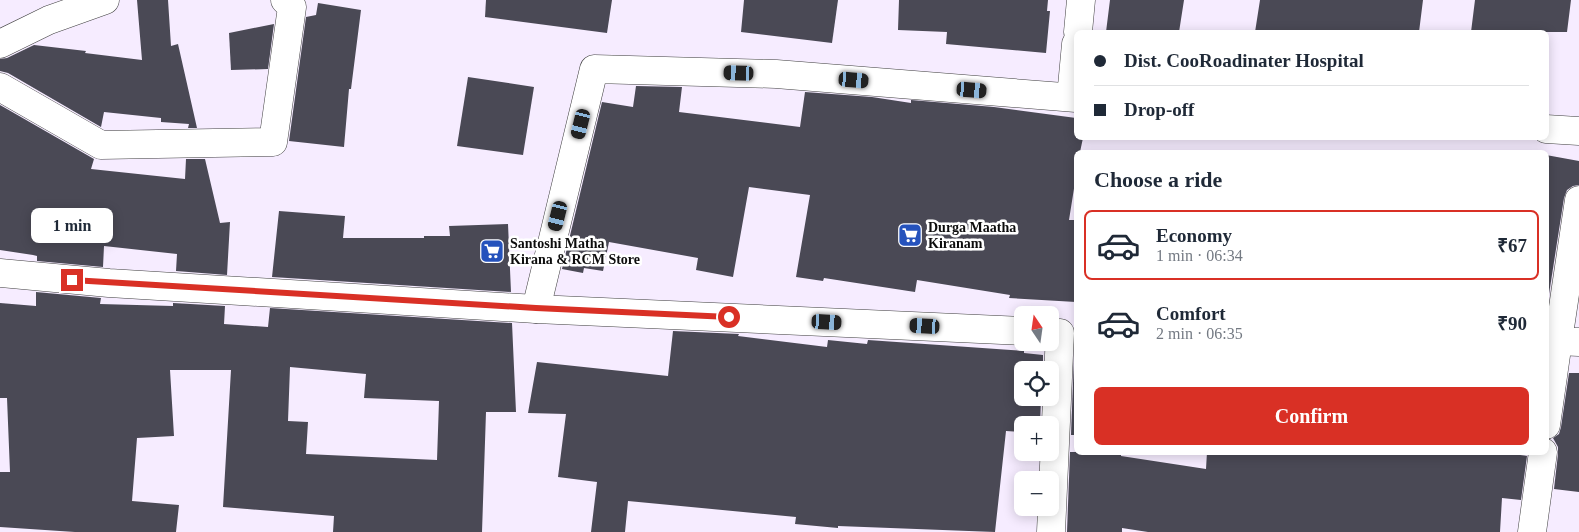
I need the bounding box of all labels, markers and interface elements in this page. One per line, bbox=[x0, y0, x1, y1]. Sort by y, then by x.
text: Dist. CooRoadinater Hospital bbox=[1124, 50, 1364, 71]
car bbox=[723, 65, 754, 81]
car bbox=[838, 71, 869, 89]
car bbox=[956, 81, 987, 99]
text: Drop-off bbox=[1124, 99, 1194, 120]
car bbox=[570, 108, 591, 140]
text: Choose a ride bbox=[1094, 167, 1222, 192]
car bbox=[547, 200, 568, 232]
callout: 1 min bbox=[31, 208, 113, 242]
text: 1 min bbox=[53, 217, 91, 234]
place label: Durga Maatha Kiranam bbox=[928, 220, 1016, 251]
supermarket icon: Durga Maatha Kiranam bbox=[897, 222, 923, 248]
icon: car bbox=[1096, 223, 1141, 268]
text: Economy bbox=[1156, 225, 1232, 246]
text: ₹67 bbox=[1497, 235, 1527, 256]
place label: Santoshi Matha Kirana & RCM Store bbox=[510, 236, 640, 267]
supermarket icon: Santoshi Matha Kirana & RCM Store bbox=[479, 238, 505, 264]
text: 1 min · 06:34 bbox=[1156, 247, 1243, 264]
route end bbox=[61, 269, 83, 291]
icon: car bbox=[1096, 301, 1141, 346]
text: Comfort bbox=[1156, 303, 1226, 324]
route start bbox=[718, 306, 740, 328]
north arrow bbox=[1014, 306, 1059, 351]
map controls bbox=[1014, 306, 1059, 516]
text: ₹90 bbox=[1497, 313, 1527, 334]
car bbox=[811, 314, 842, 330]
car bbox=[909, 318, 940, 334]
text: 2 min · 06:35 bbox=[1156, 325, 1243, 342]
button: locate bbox=[1014, 361, 1059, 406]
button: Confirm bbox=[1094, 387, 1529, 445]
button: + bbox=[1014, 416, 1059, 461]
button: − bbox=[1014, 471, 1059, 516]

